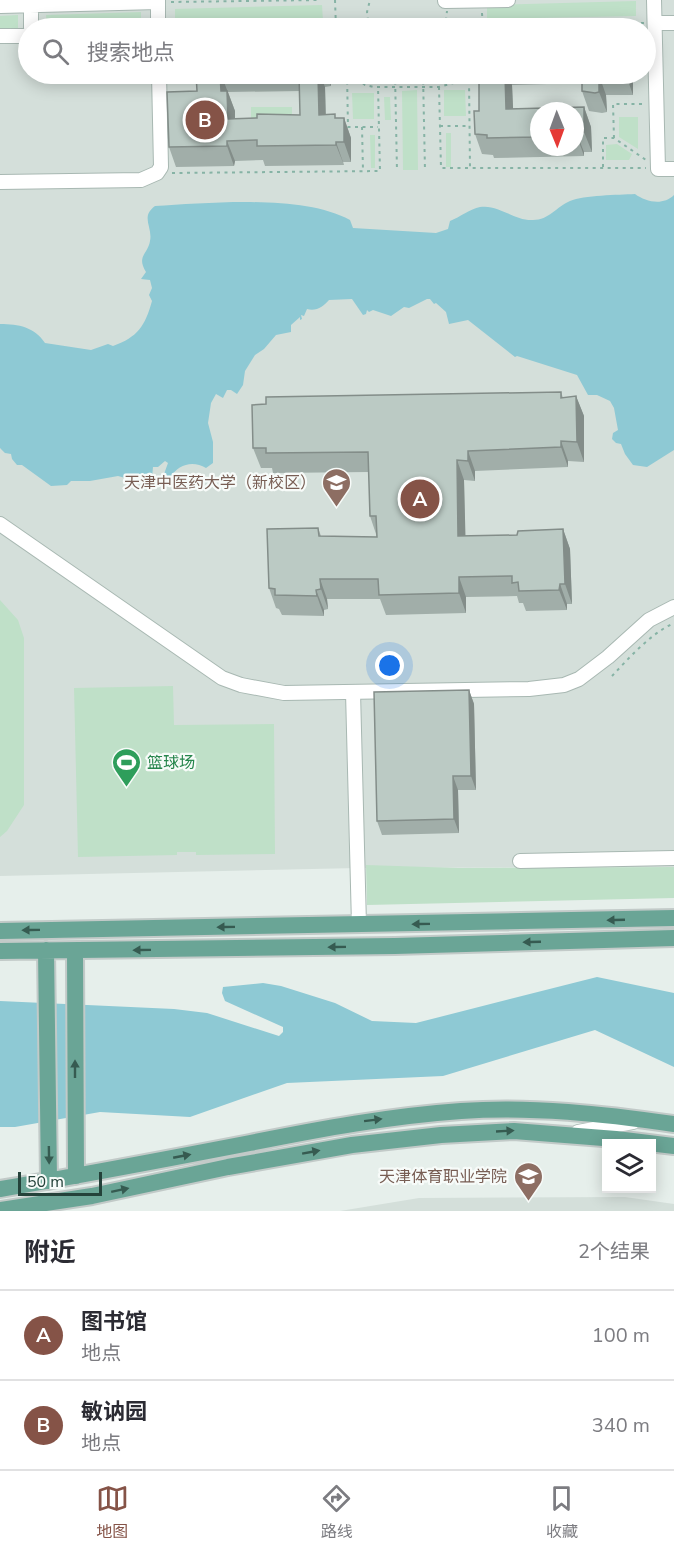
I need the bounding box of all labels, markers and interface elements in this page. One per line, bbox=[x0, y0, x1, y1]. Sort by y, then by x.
search box bbox=[18, 18, 656, 84]
icon: search bbox=[39, 35, 72, 68]
text: 搜索地点 bbox=[87, 38, 175, 68]
pin: B bbox=[186, 98, 224, 142]
north arrow bbox=[530, 102, 584, 156]
school or university icon: 天津中医药大学（新校区） bbox=[321, 466, 353, 508]
place label: 天津中医药大学（新校区） bbox=[124, 472, 316, 494]
pin: A bbox=[400, 476, 440, 522]
your location bbox=[375, 651, 404, 680]
sports icon: 篮球场 bbox=[110, 746, 142, 788]
place label: 篮球场 bbox=[147, 752, 195, 774]
one-way arrow bbox=[606, 915, 625, 924]
one-way arrow bbox=[411, 920, 430, 929]
one-way arrow bbox=[216, 923, 235, 932]
one-way arrow bbox=[21, 925, 40, 935]
one-way arrow bbox=[522, 938, 541, 947]
one-way arrow bbox=[327, 942, 346, 952]
one-way arrow bbox=[132, 945, 151, 955]
one-way arrow bbox=[70, 1060, 80, 1079]
one-way arrow bbox=[364, 1116, 383, 1125]
one-way arrow bbox=[495, 1127, 514, 1136]
map controls bbox=[602, 1139, 656, 1193]
button: layers bbox=[602, 1139, 656, 1193]
one-way arrow bbox=[44, 1145, 53, 1164]
one-way arrow bbox=[302, 1147, 321, 1156]
one-way arrow bbox=[172, 1151, 191, 1160]
school or university icon: 天津体育职业学院 bbox=[512, 1160, 544, 1202]
place label: 天津体育职业学院 bbox=[379, 1166, 507, 1188]
scale bar bbox=[18, 1169, 102, 1196]
text: 50 m bbox=[27, 1171, 64, 1193]
one-way arrow bbox=[110, 1185, 129, 1194]
text: 附近 bbox=[24, 1235, 76, 1270]
text: 2个结果 bbox=[578, 1238, 650, 1265]
text: 图书馆 bbox=[81, 1307, 147, 1337]
text: A bbox=[36, 1322, 51, 1349]
text: 100 m bbox=[592, 1322, 650, 1349]
text: 地点 bbox=[81, 1340, 121, 1367]
text: 敏讷园 bbox=[81, 1397, 147, 1427]
text: B bbox=[37, 1412, 50, 1439]
text: 340 m bbox=[592, 1412, 650, 1439]
text: 地点 bbox=[81, 1430, 121, 1457]
tab: 地图 bbox=[96, 1482, 129, 1543]
tab: 路线 bbox=[320, 1482, 353, 1543]
tab: 收藏 bbox=[545, 1482, 578, 1543]

